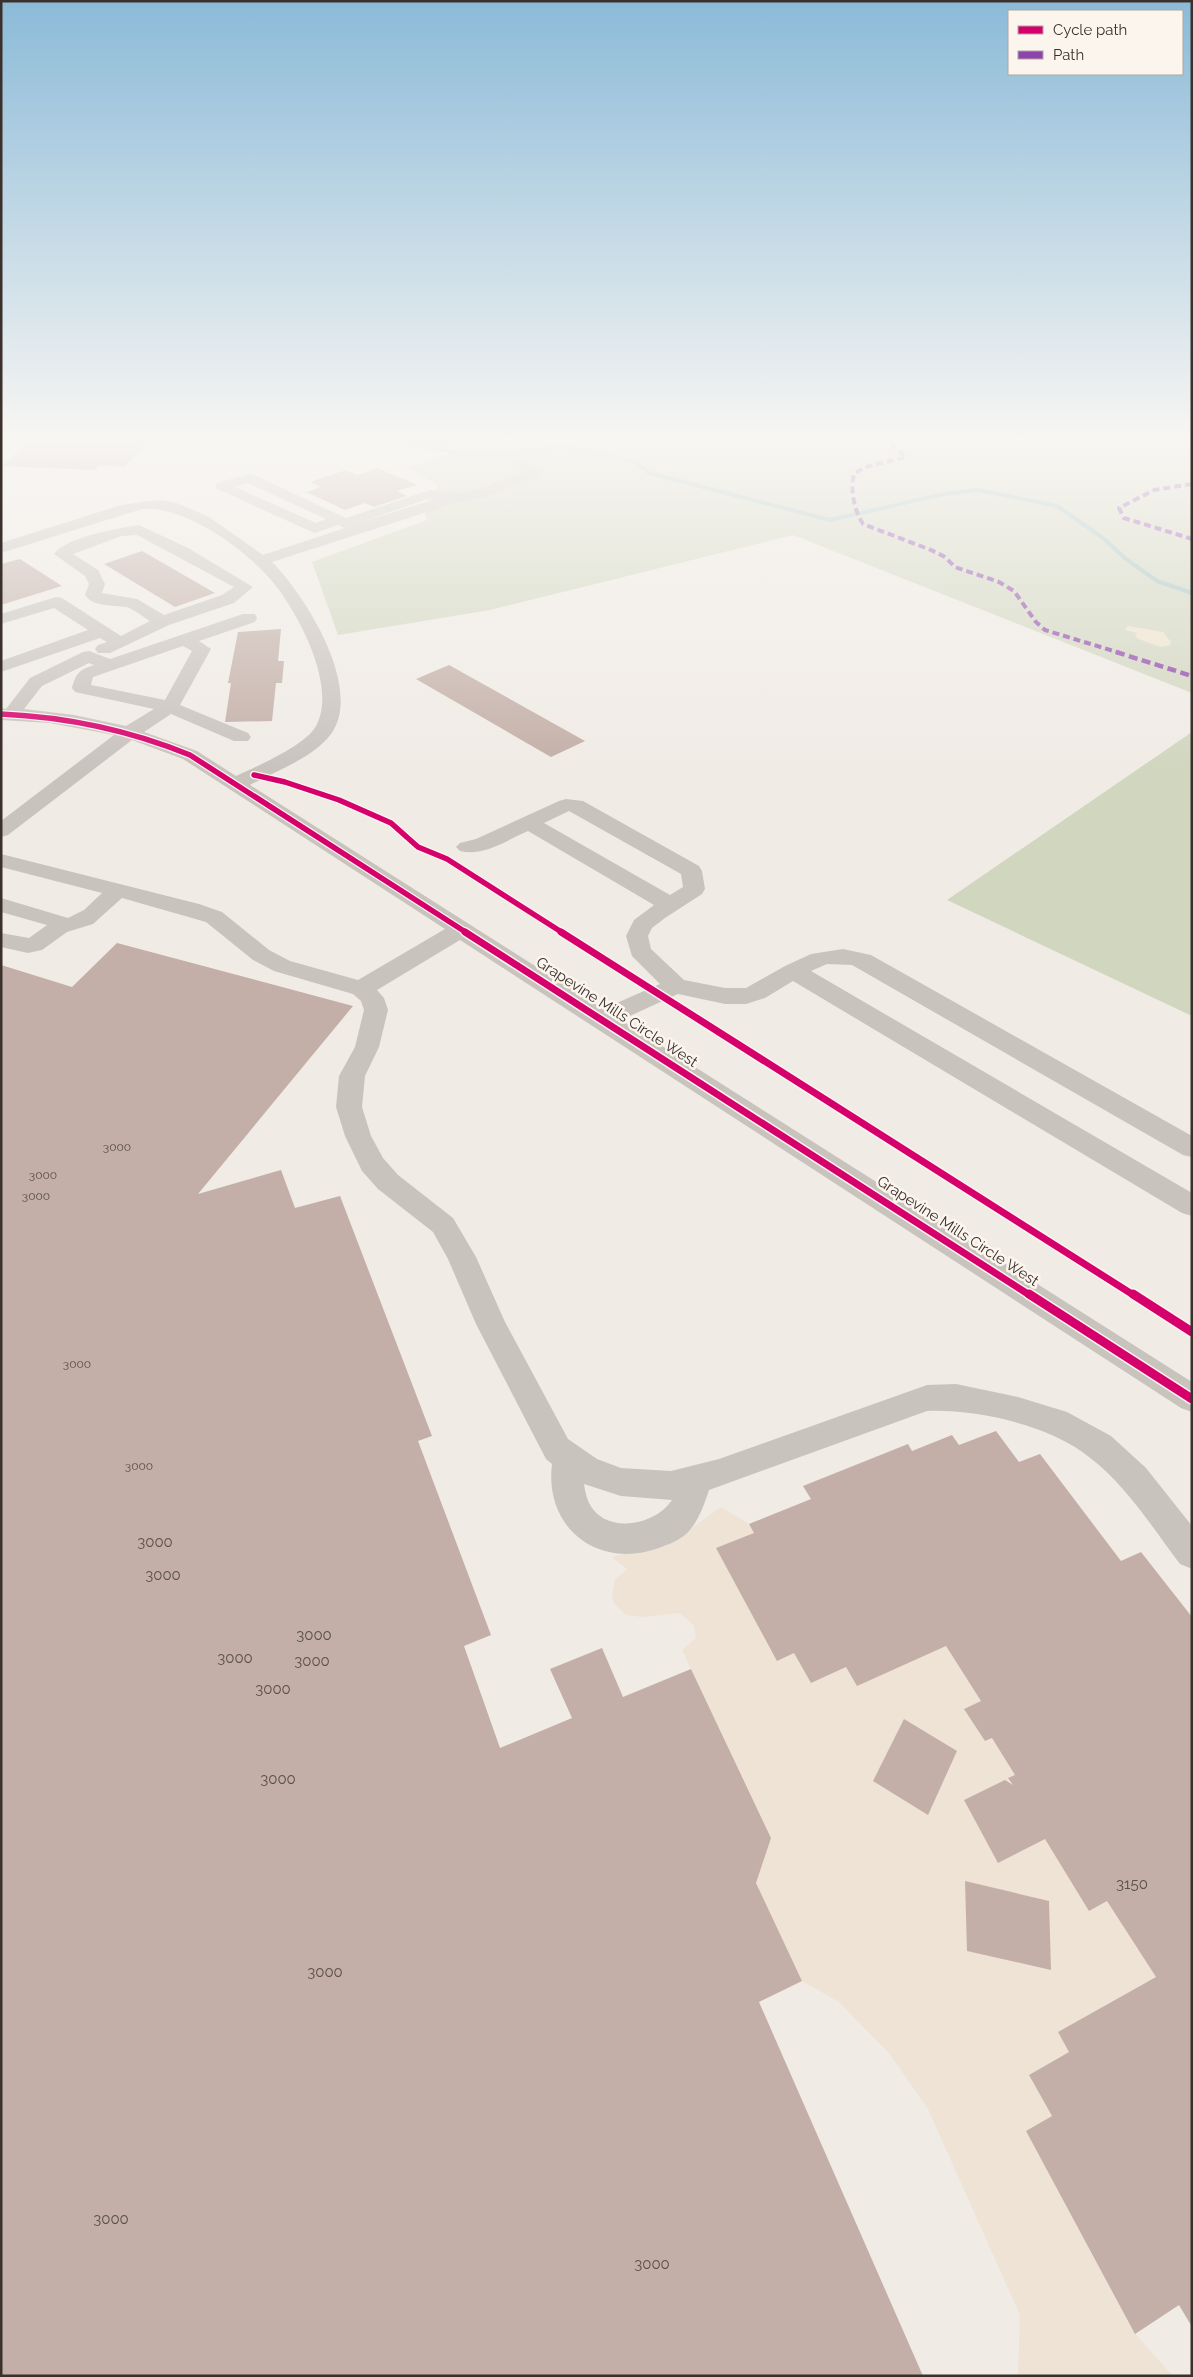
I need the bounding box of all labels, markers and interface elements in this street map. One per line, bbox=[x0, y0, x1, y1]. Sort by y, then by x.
legend bbox=[1008, 10, 1183, 75]
text: Cycle path bbox=[1053, 21, 1127, 39]
text: Path bbox=[1053, 46, 1084, 64]
street label: Grapevine Mills Circle West bbox=[533, 953, 701, 1071]
house number: 3000 bbox=[103, 1140, 131, 1154]
house number: 3000 bbox=[29, 1168, 57, 1182]
street label: Grapevine Mills Circle West bbox=[874, 1172, 1042, 1290]
house number: 3000 bbox=[22, 1189, 50, 1203]
house number: 3000 bbox=[63, 1357, 91, 1371]
house number: 3000 bbox=[125, 1459, 153, 1473]
house number: 3000 bbox=[137, 1533, 173, 1551]
house number: 3000 bbox=[145, 1566, 181, 1584]
house number: 3000 bbox=[296, 1626, 332, 1644]
house number: 3000 bbox=[217, 1649, 253, 1667]
house number: 3000 bbox=[294, 1652, 330, 1670]
house number: 3000 bbox=[255, 1680, 291, 1698]
house number: 3000 bbox=[260, 1770, 296, 1788]
house number: 3150 bbox=[1116, 1875, 1148, 1893]
house number: 3000 bbox=[307, 1963, 343, 1981]
house number: 3000 bbox=[93, 2210, 129, 2228]
house number: 3000 bbox=[634, 2255, 670, 2273]

